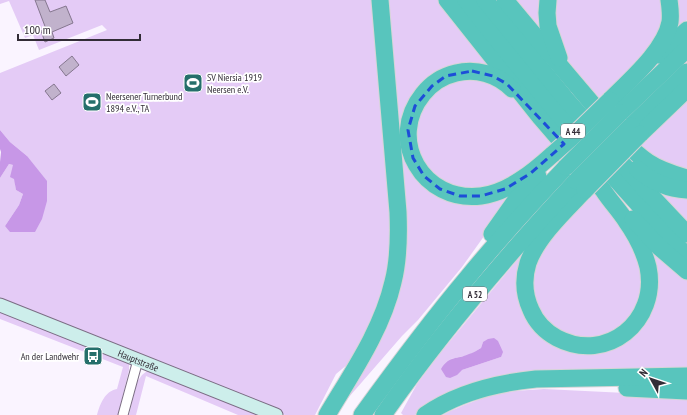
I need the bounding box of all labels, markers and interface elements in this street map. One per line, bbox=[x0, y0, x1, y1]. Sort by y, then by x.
scale bar bbox=[18, 16, 140, 42]
text: 100 m bbox=[24, 22, 51, 37]
place label: SV Niersia 1919 Neersen e.V. bbox=[207, 71, 262, 96]
sports icon: SV Niersia 1919 Neersen e.V. bbox=[182, 72, 204, 94]
place label: Neersener Turnerbund 1894 e.V., TA bbox=[106, 90, 182, 115]
sports icon: Neersener Turnerbund 1894 e.V., TA bbox=[81, 91, 103, 113]
road number: A 44 bbox=[561, 124, 585, 138]
road number: A 52 bbox=[463, 287, 487, 301]
bus stop icon: An der Landwehr bbox=[82, 345, 104, 367]
street label: Hauptstraße bbox=[116, 346, 161, 374]
place label: An der Landwehr bbox=[21, 350, 79, 363]
north arrow bbox=[631, 359, 671, 399]
text: N bbox=[636, 366, 651, 379]

